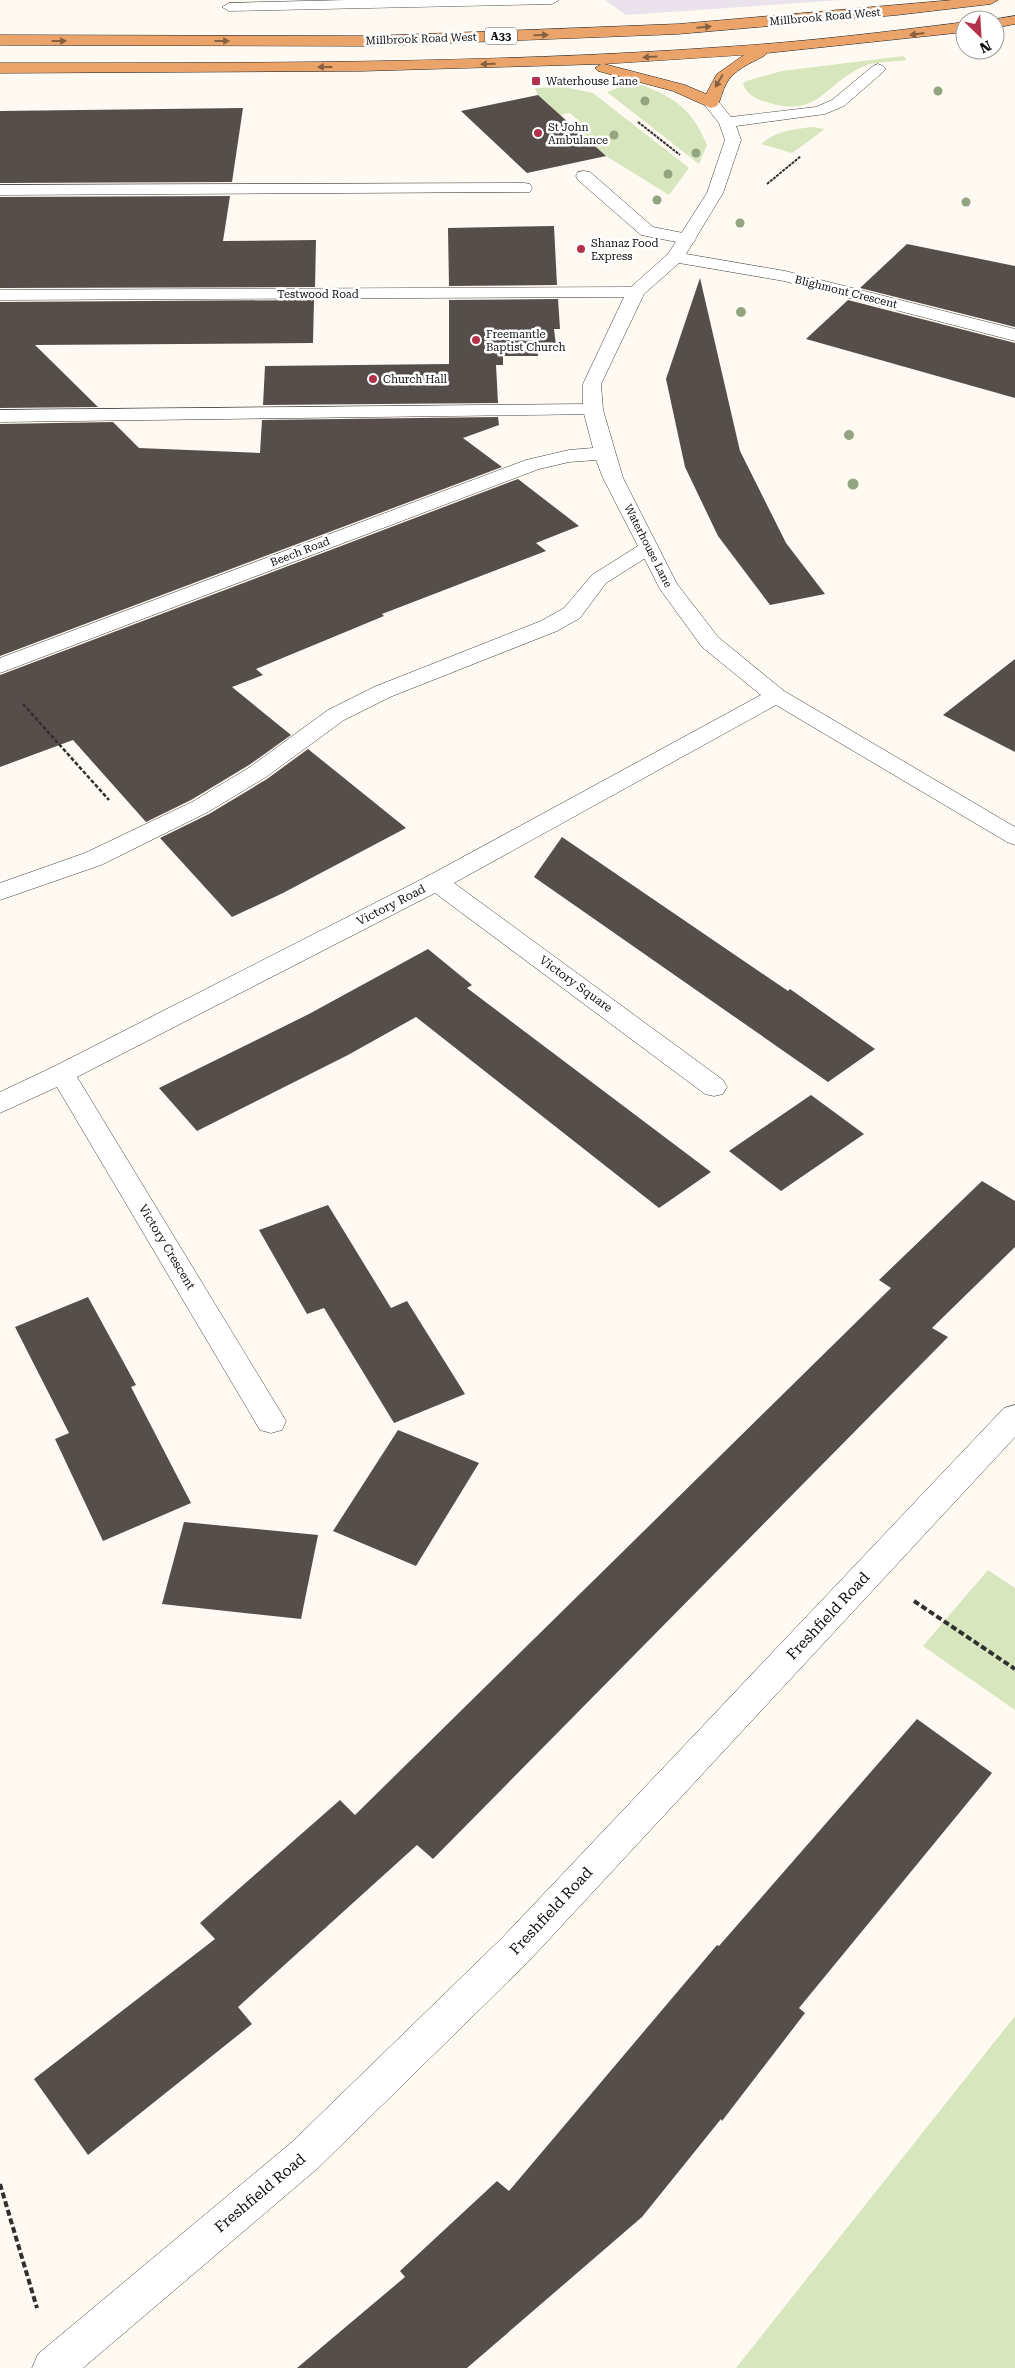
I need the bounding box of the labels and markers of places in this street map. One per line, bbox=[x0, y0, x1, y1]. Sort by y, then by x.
marker: Waterhouse Lane bbox=[530, 75, 542, 87]
place label: Waterhouse Lane bbox=[546, 75, 638, 88]
place label: St John Ambulance bbox=[548, 121, 608, 147]
marker: St John Ambulance bbox=[532, 127, 544, 139]
place label: Shanaz Food Express bbox=[591, 237, 659, 263]
marker: Shanaz Food Express bbox=[575, 243, 587, 255]
place label: Freemantle Baptist Church bbox=[486, 328, 566, 354]
marker: Freemantle Baptist Church bbox=[470, 334, 482, 346]
marker: Church Hall bbox=[367, 373, 379, 385]
place label: Church Hall bbox=[383, 373, 448, 386]

